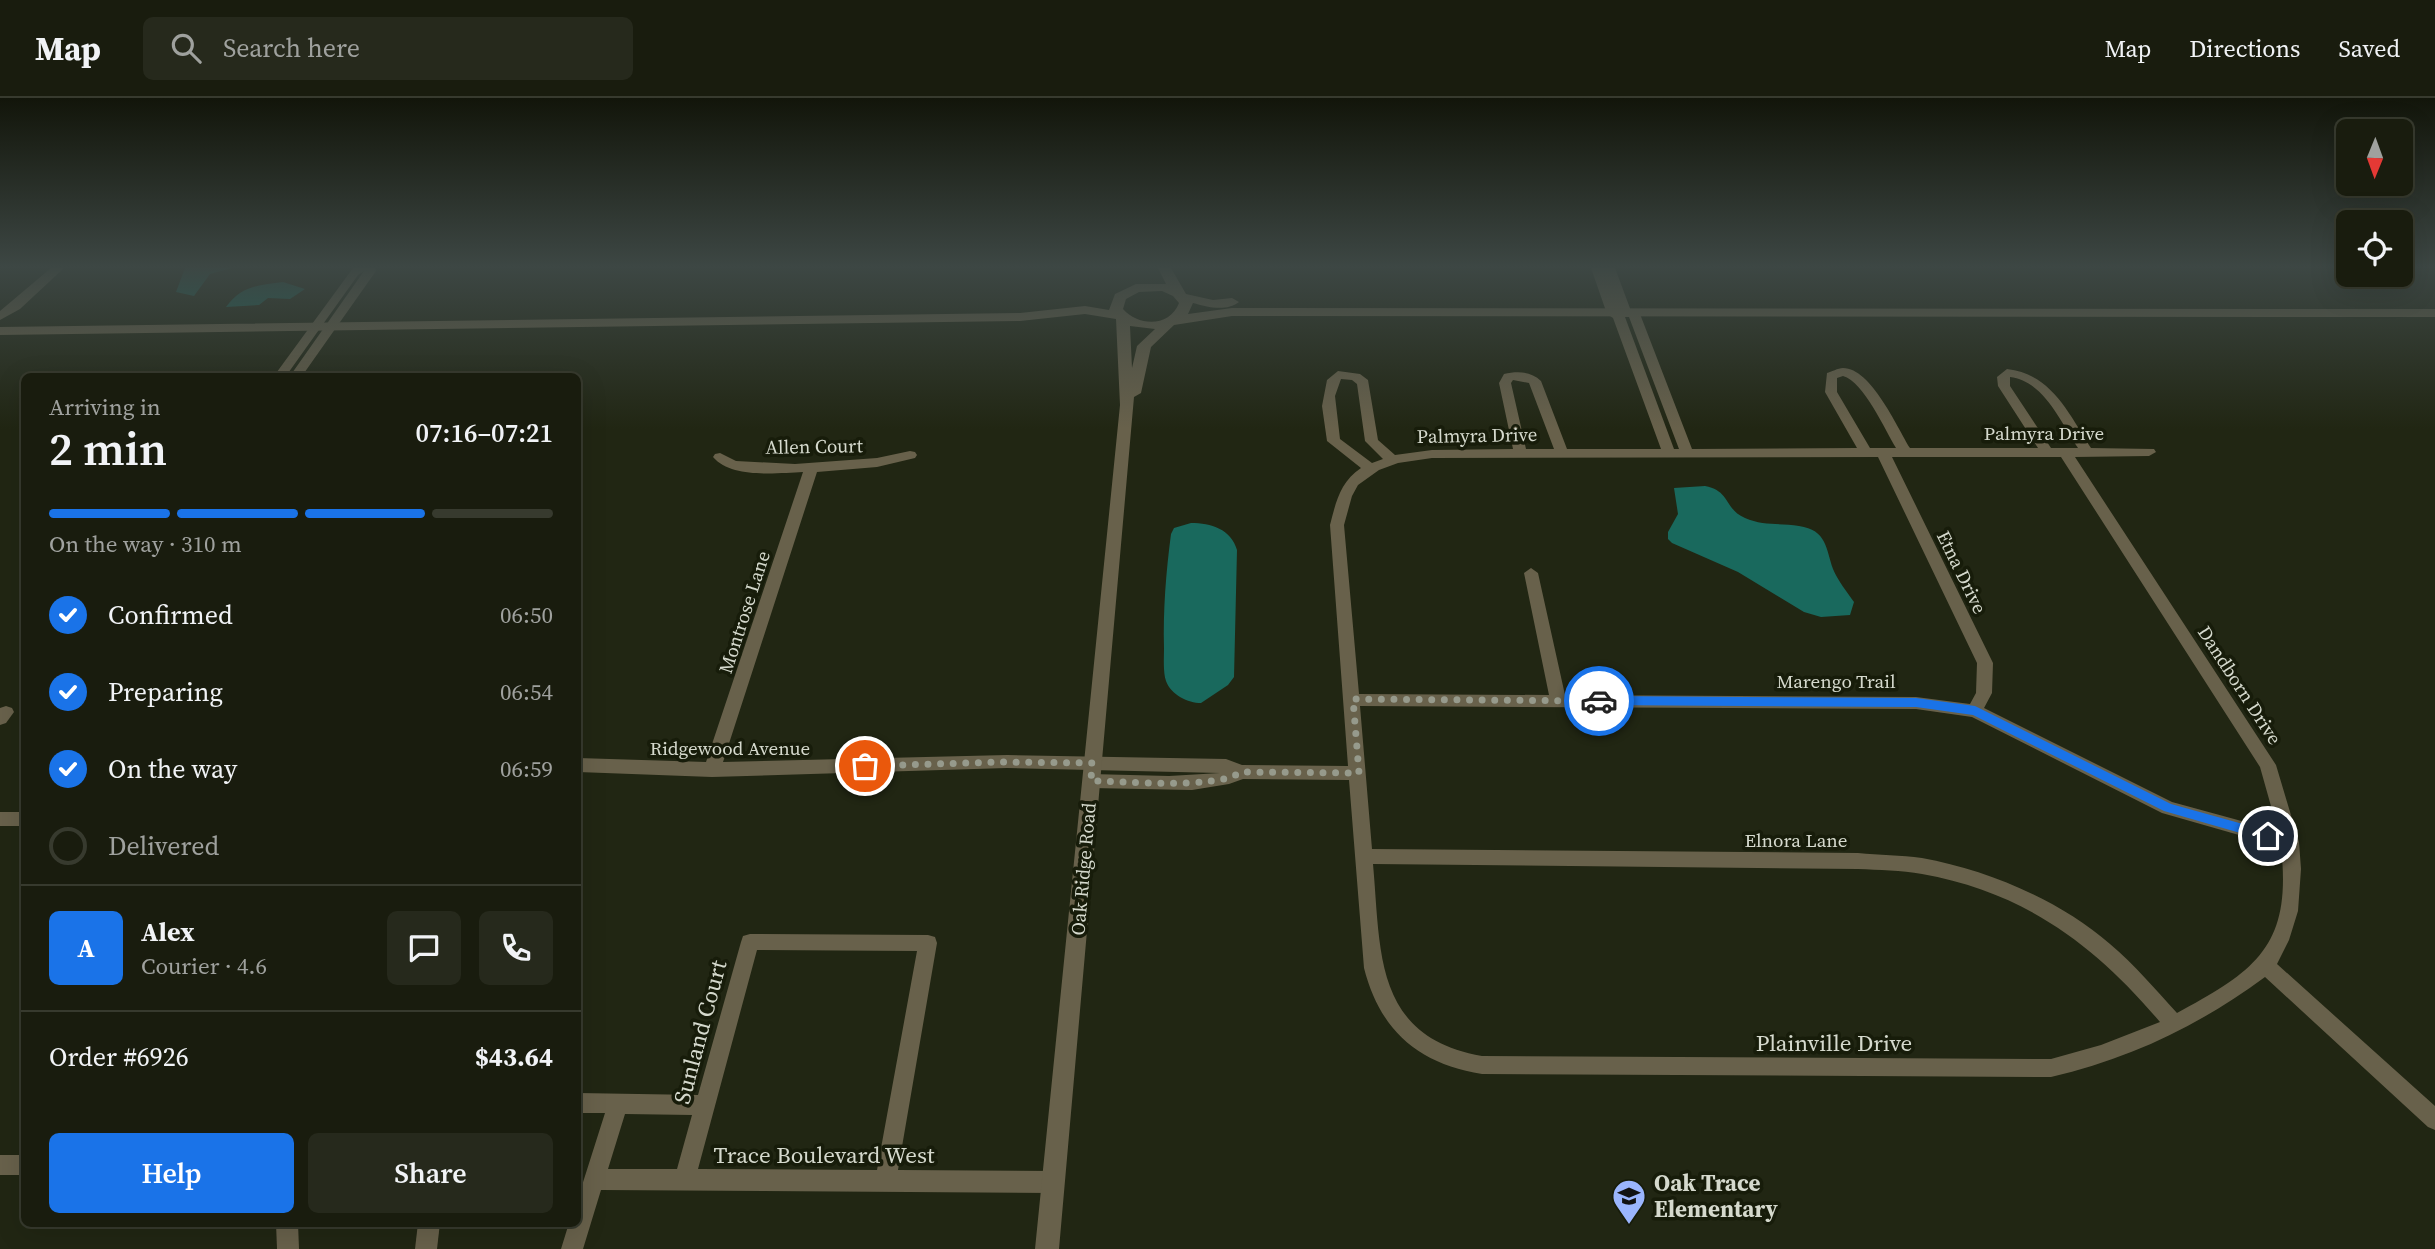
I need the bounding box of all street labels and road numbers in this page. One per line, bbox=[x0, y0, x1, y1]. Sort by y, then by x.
street label: Palmyra Drive bbox=[1984, 420, 2104, 446]
street label: Palmyra Drive bbox=[1417, 421, 1537, 449]
street label: Allen Court bbox=[765, 432, 864, 460]
street label: Etna Drive bbox=[1931, 526, 1993, 618]
street label: Montrose Lane bbox=[712, 547, 776, 677]
street label: Dandborn Drive bbox=[2192, 621, 2288, 749]
street label: Marengo Trail bbox=[1776, 668, 1896, 694]
street label: Ridgewood Avenue bbox=[650, 735, 810, 761]
street label: Oak Ridge Road bbox=[1064, 801, 1102, 937]
street label: Elnora Lane bbox=[1744, 827, 1848, 853]
street label: Sunland Court bbox=[665, 956, 735, 1107]
street label: Plainville Drive bbox=[1756, 1027, 1912, 1059]
street label: Trace Boulevard West bbox=[713, 1139, 935, 1171]

